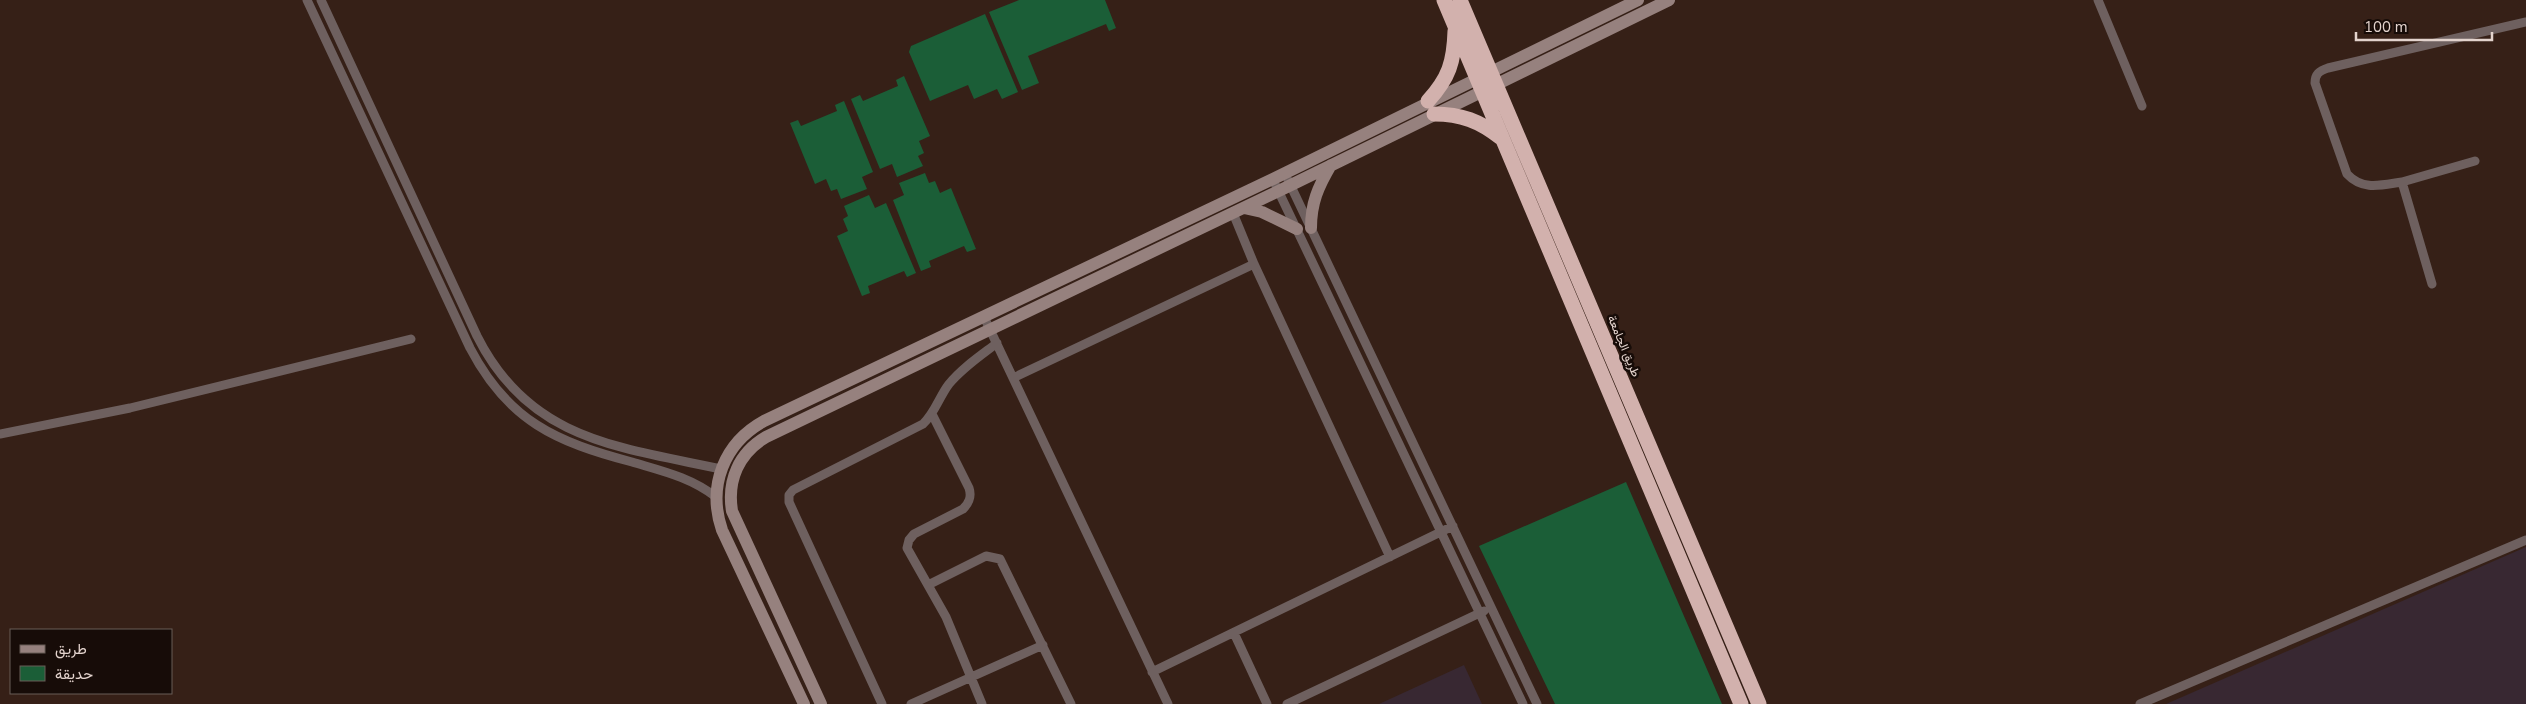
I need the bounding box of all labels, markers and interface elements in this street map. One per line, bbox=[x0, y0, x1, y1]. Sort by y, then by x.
scale bar bbox=[2356, 10, 2492, 42]
text: 100 m bbox=[2364, 17, 2408, 37]
street label: طريق الجامعة bbox=[1604, 313, 1644, 379]
legend bbox=[10, 629, 172, 694]
text: طريق bbox=[55, 639, 87, 659]
text: حديقة bbox=[55, 664, 93, 684]

